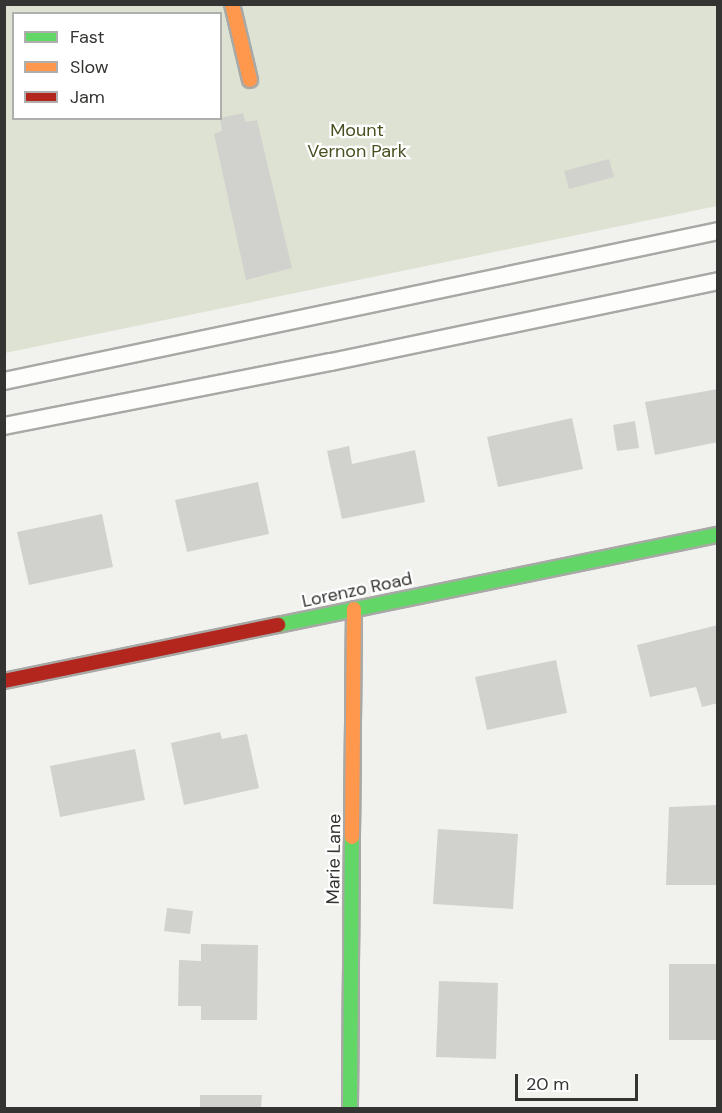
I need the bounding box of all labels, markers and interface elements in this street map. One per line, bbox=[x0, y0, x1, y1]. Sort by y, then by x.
legend bbox=[12, 12, 222, 120]
text: Fast bbox=[70, 25, 105, 49]
text: Slow bbox=[70, 55, 109, 79]
text: Jam bbox=[70, 85, 105, 109]
park label: Mount Vernon Park bbox=[307, 120, 407, 162]
street label: Lorenzo Road bbox=[300, 568, 414, 612]
street label: Marie Lane bbox=[322, 813, 346, 905]
scale bar bbox=[518, 1062, 641, 1100]
text: 20 m bbox=[526, 1072, 569, 1096]

